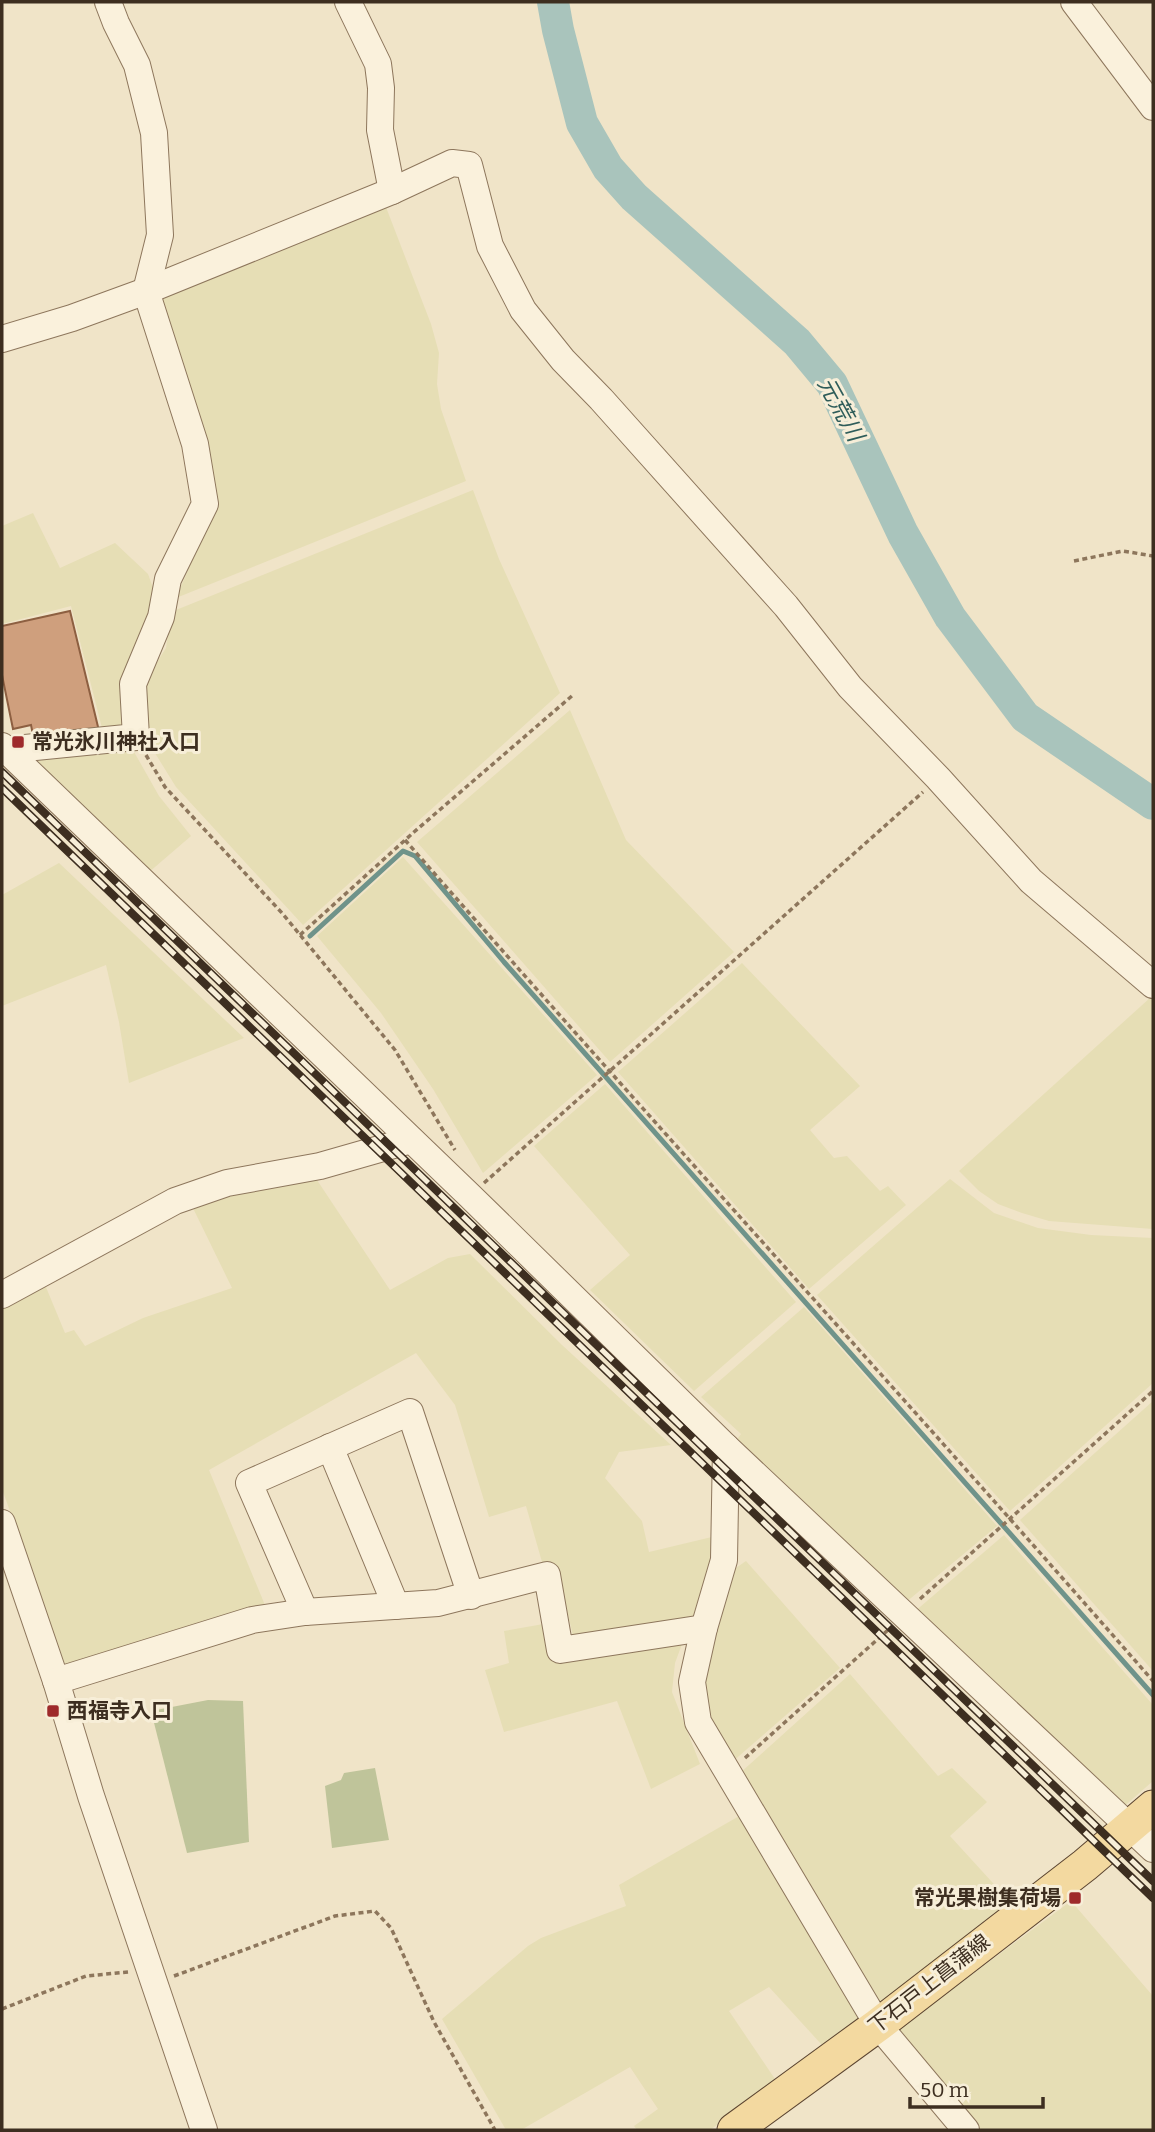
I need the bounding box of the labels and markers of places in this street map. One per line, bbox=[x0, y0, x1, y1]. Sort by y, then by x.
place label: 常光氷川神社入口 bbox=[32, 729, 200, 755]
marker: 常光氷川神社入口 bbox=[10, 734, 26, 750]
place label: 西福寺入口 bbox=[67, 1698, 172, 1724]
marker: 西福寺入口 bbox=[45, 1703, 61, 1719]
place label: 常光果樹集荷場 bbox=[914, 1885, 1061, 1911]
marker: 常光果樹集荷場 bbox=[1067, 1890, 1083, 1906]

